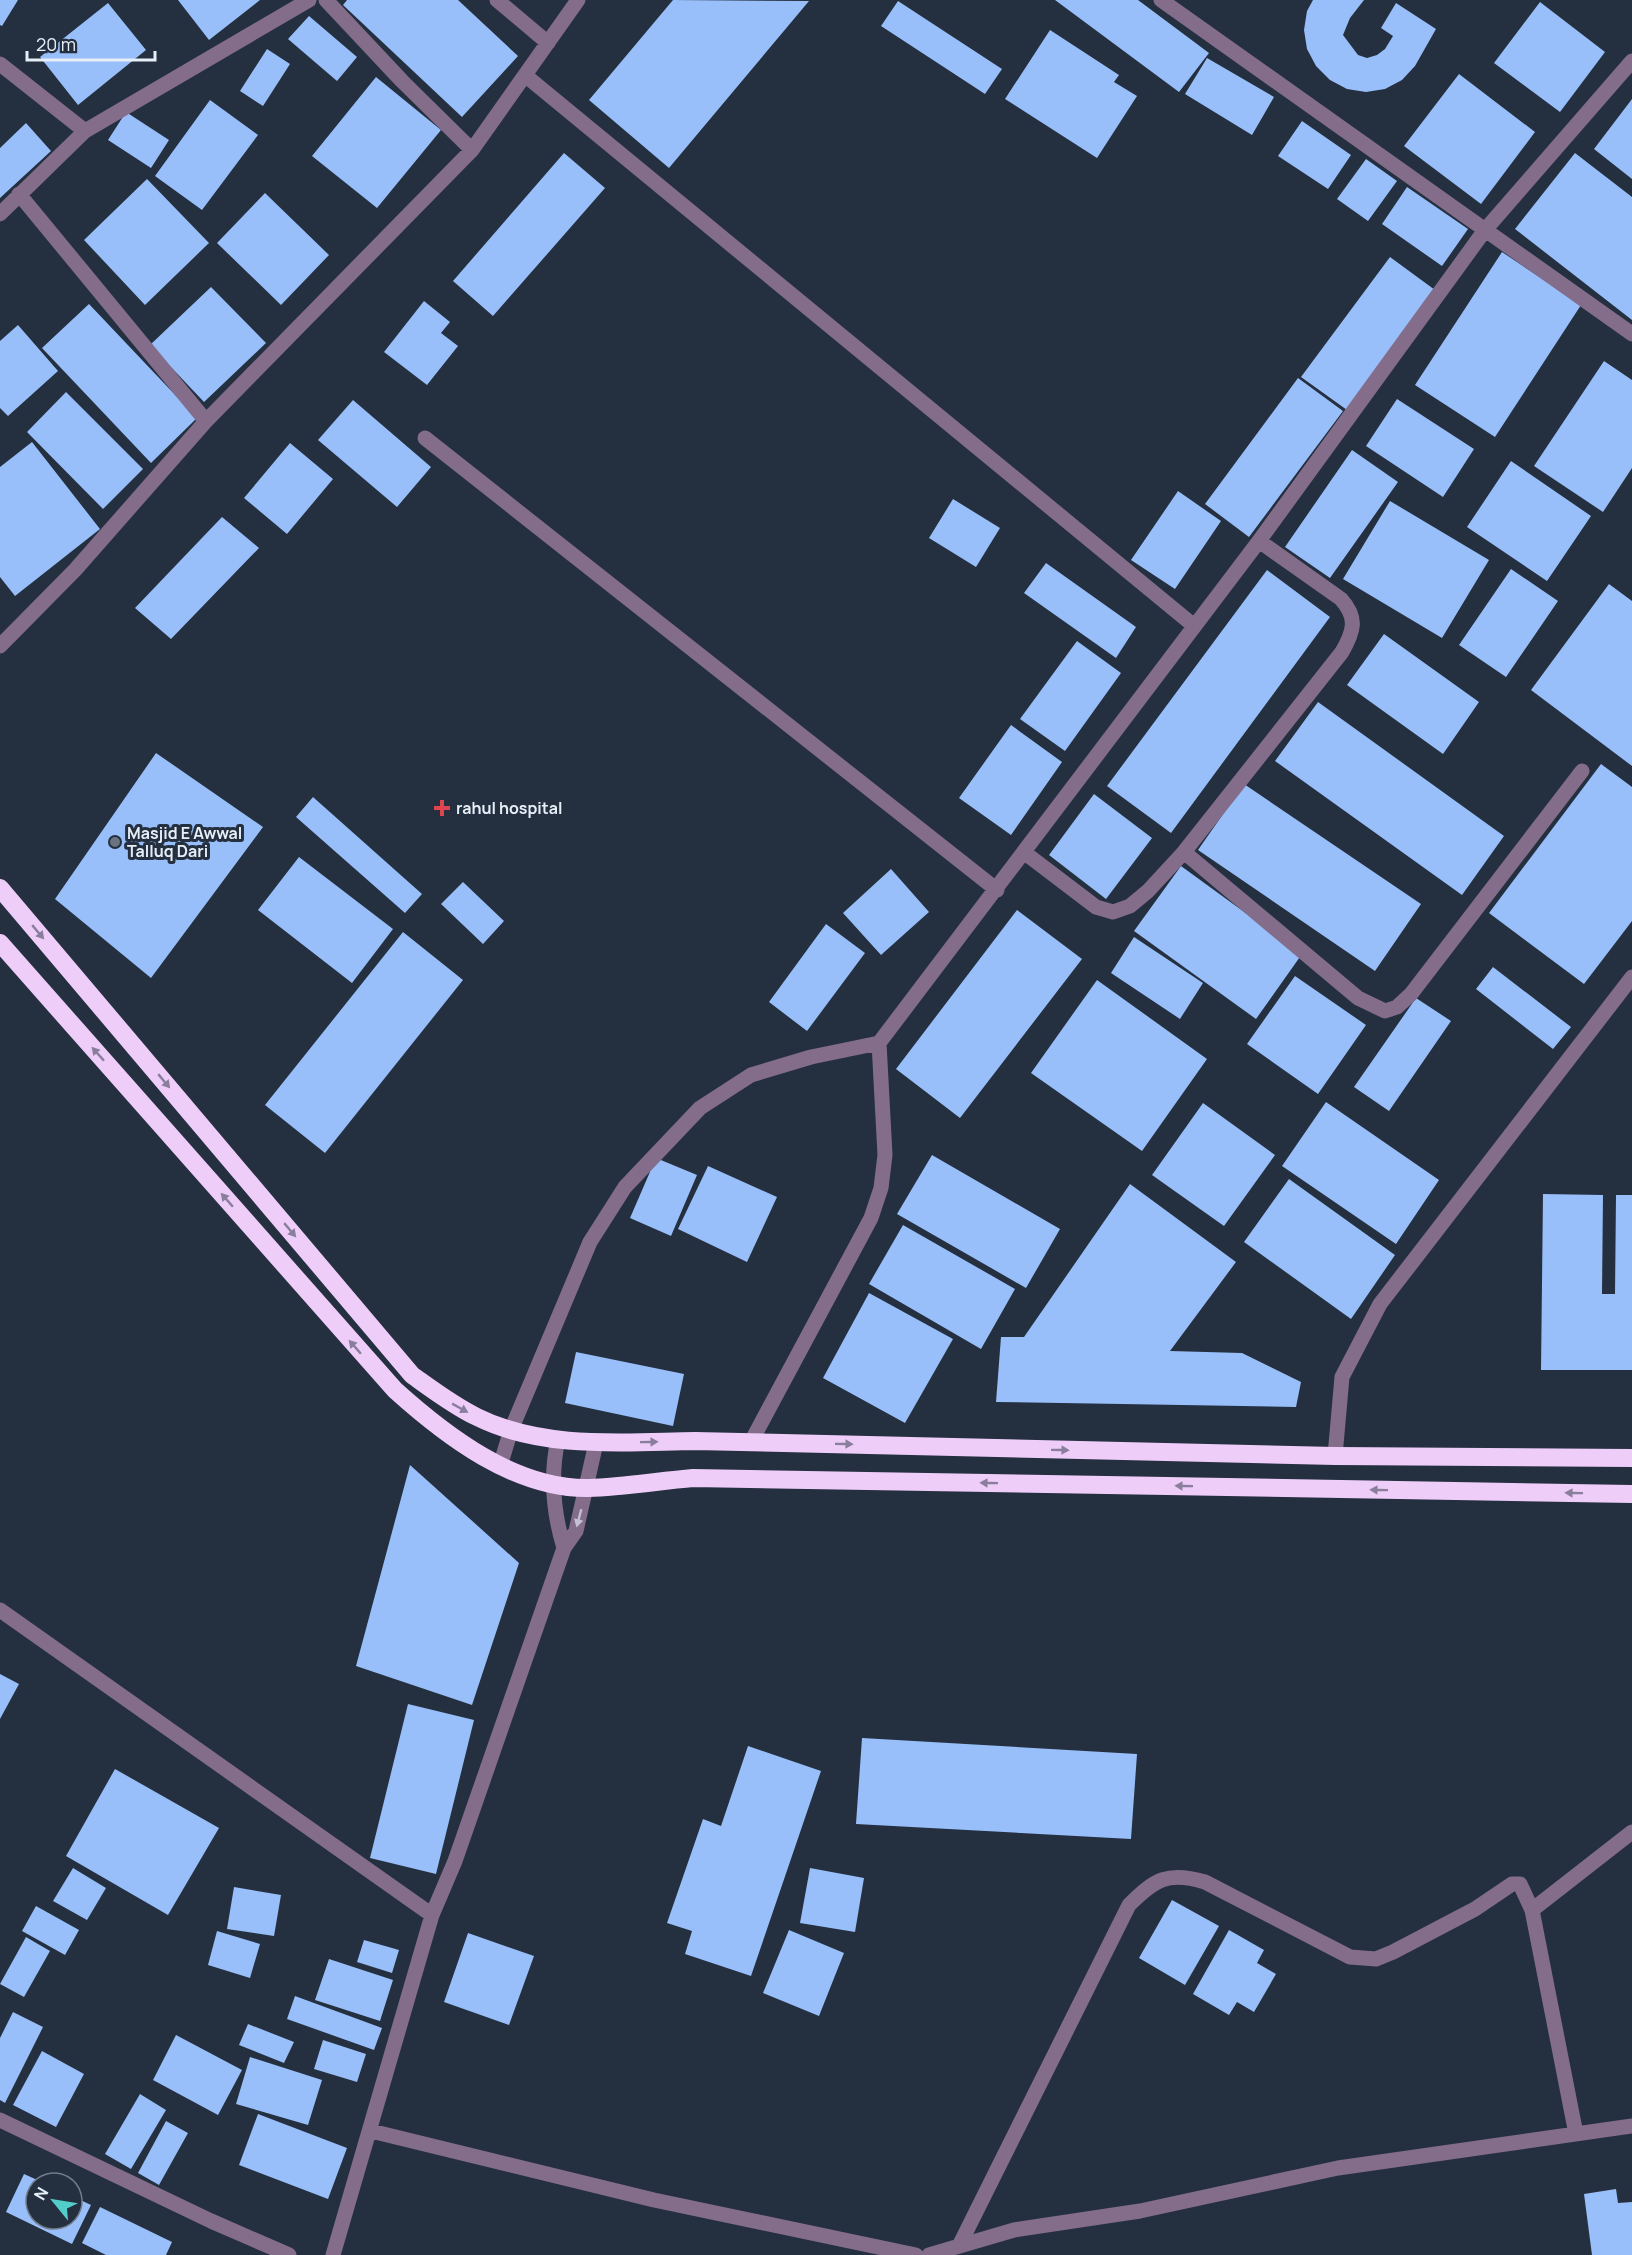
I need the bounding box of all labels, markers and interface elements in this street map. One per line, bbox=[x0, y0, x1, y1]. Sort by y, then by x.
scale bar bbox=[27, 24, 154, 62]
text: 20 m bbox=[36, 32, 76, 56]
place label: rahul hospital bbox=[456, 797, 562, 819]
marker: rahul hospital bbox=[433, 799, 451, 817]
place label: Masjid E Awwal Talluq Dari bbox=[127, 822, 242, 862]
marker: Masjid E Awwal Talluq Dari bbox=[108, 835, 122, 849]
one-way arrow bbox=[31, 925, 44, 940]
one-way arrow bbox=[91, 1046, 105, 1061]
one-way arrow bbox=[157, 1073, 170, 1088]
one-way arrow bbox=[221, 1193, 234, 1208]
one-way arrow bbox=[283, 1222, 296, 1238]
one-way arrow bbox=[349, 1339, 362, 1355]
one-way arrow bbox=[452, 1403, 469, 1413]
one-way arrow bbox=[640, 1437, 659, 1447]
one-way arrow bbox=[835, 1440, 854, 1449]
one-way arrow bbox=[1051, 1445, 1070, 1454]
one-way arrow bbox=[979, 1478, 998, 1488]
one-way arrow bbox=[1174, 1481, 1193, 1491]
one-way arrow bbox=[1369, 1485, 1388, 1494]
one-way arrow bbox=[1564, 1488, 1583, 1498]
one-way arrow bbox=[574, 1509, 583, 1527]
north arrow bbox=[24, 2171, 84, 2231]
text: N bbox=[29, 2183, 53, 2204]

